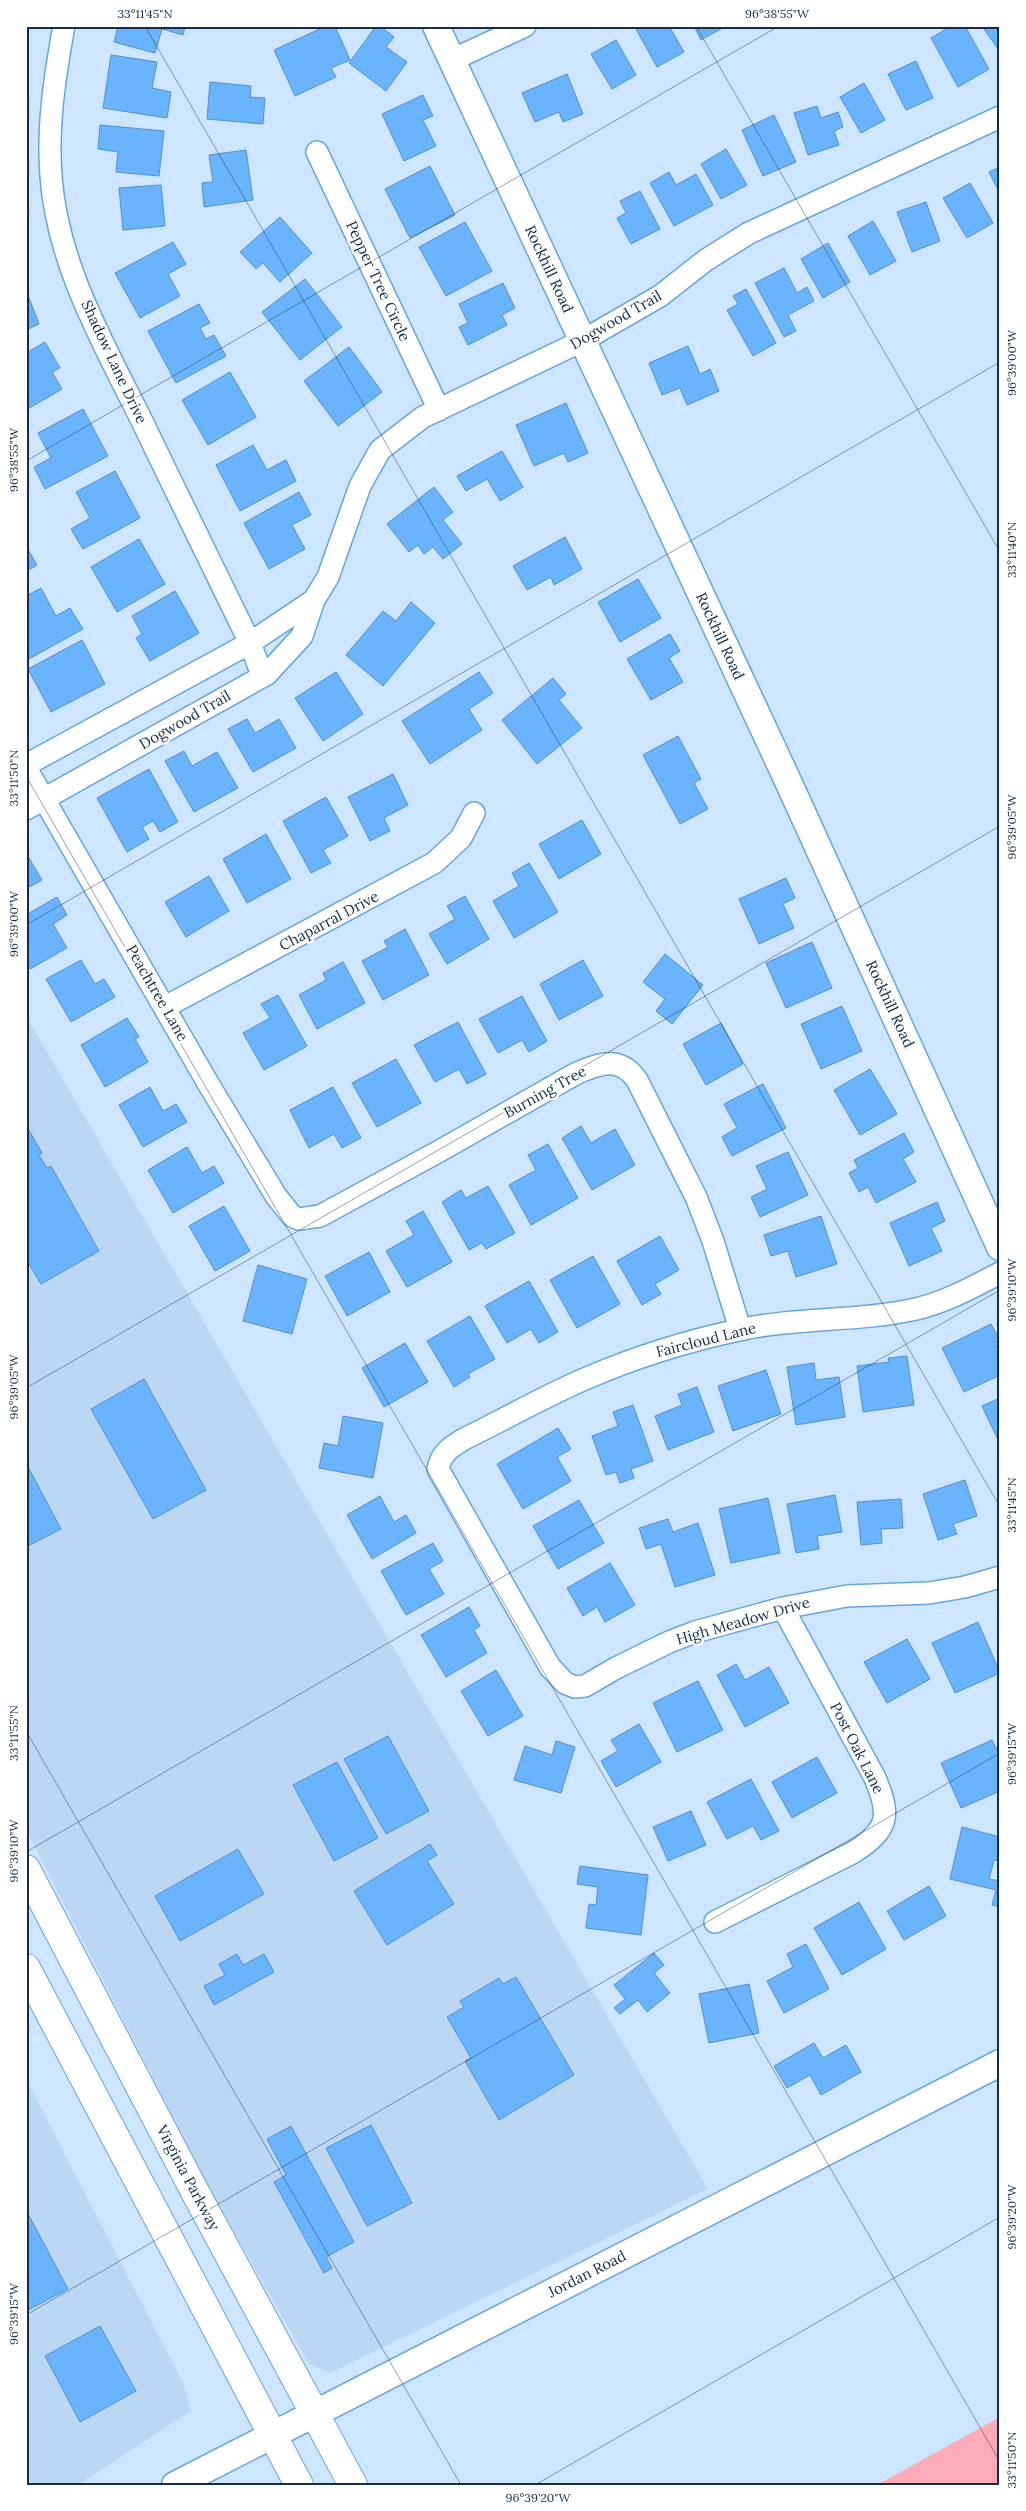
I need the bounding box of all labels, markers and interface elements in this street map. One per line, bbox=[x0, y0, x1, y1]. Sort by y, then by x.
text: 33°11'45"N bbox=[117, 6, 173, 21]
text: 96°38'55"W bbox=[745, 6, 810, 21]
street label: Pepper Tree Circle bbox=[342, 218, 415, 344]
street label: Rockhill Road bbox=[521, 222, 578, 316]
street label: Dogwood Trail bbox=[567, 286, 665, 353]
street label: Shadow Lane Drive bbox=[77, 297, 151, 427]
text: 96°39'00"W bbox=[1004, 329, 1019, 396]
text: 96°38'55"W bbox=[6, 427, 21, 492]
text: 33°11'40"N bbox=[1004, 522, 1019, 578]
street label: Rockhill Road bbox=[692, 589, 749, 683]
street label: Dogwood Trail bbox=[136, 686, 234, 753]
text: 33°11'50"N bbox=[6, 750, 21, 806]
text: 96°39'05"W bbox=[1004, 793, 1019, 859]
street label: Chaparral Drive bbox=[276, 886, 382, 955]
text: 96°39'00"W bbox=[6, 890, 21, 957]
street label: Peachtree Lane bbox=[122, 941, 193, 1044]
street label: Rockhill Road bbox=[862, 957, 919, 1051]
street label: Burning Tree bbox=[500, 1061, 589, 1122]
text: 96°39'10"W bbox=[1004, 1258, 1019, 1321]
street label: Faircloud Lane bbox=[654, 1318, 758, 1361]
text: 96°39'05"W bbox=[6, 1353, 21, 1419]
text: 33°11'45"N bbox=[1004, 1477, 1019, 1533]
street label: High Meadow Drive bbox=[674, 1592, 812, 1649]
street label: Post Oak Lane bbox=[826, 1699, 889, 1797]
text: 33°11'55"N bbox=[6, 1705, 21, 1761]
text: 96°39'15"W bbox=[1004, 1722, 1019, 1785]
text: 96°39'10"W bbox=[6, 1819, 21, 1882]
street label: Virginia Parkway bbox=[152, 2121, 224, 2234]
text: 96°39'20"W bbox=[1004, 2184, 1019, 2249]
street label: Jordan Road bbox=[544, 2246, 629, 2302]
text: 96°39'15"W bbox=[6, 2282, 21, 2345]
text: 33°11'50"N bbox=[1004, 2432, 1019, 2488]
text: 96°39'20"W bbox=[506, 2490, 571, 2505]

